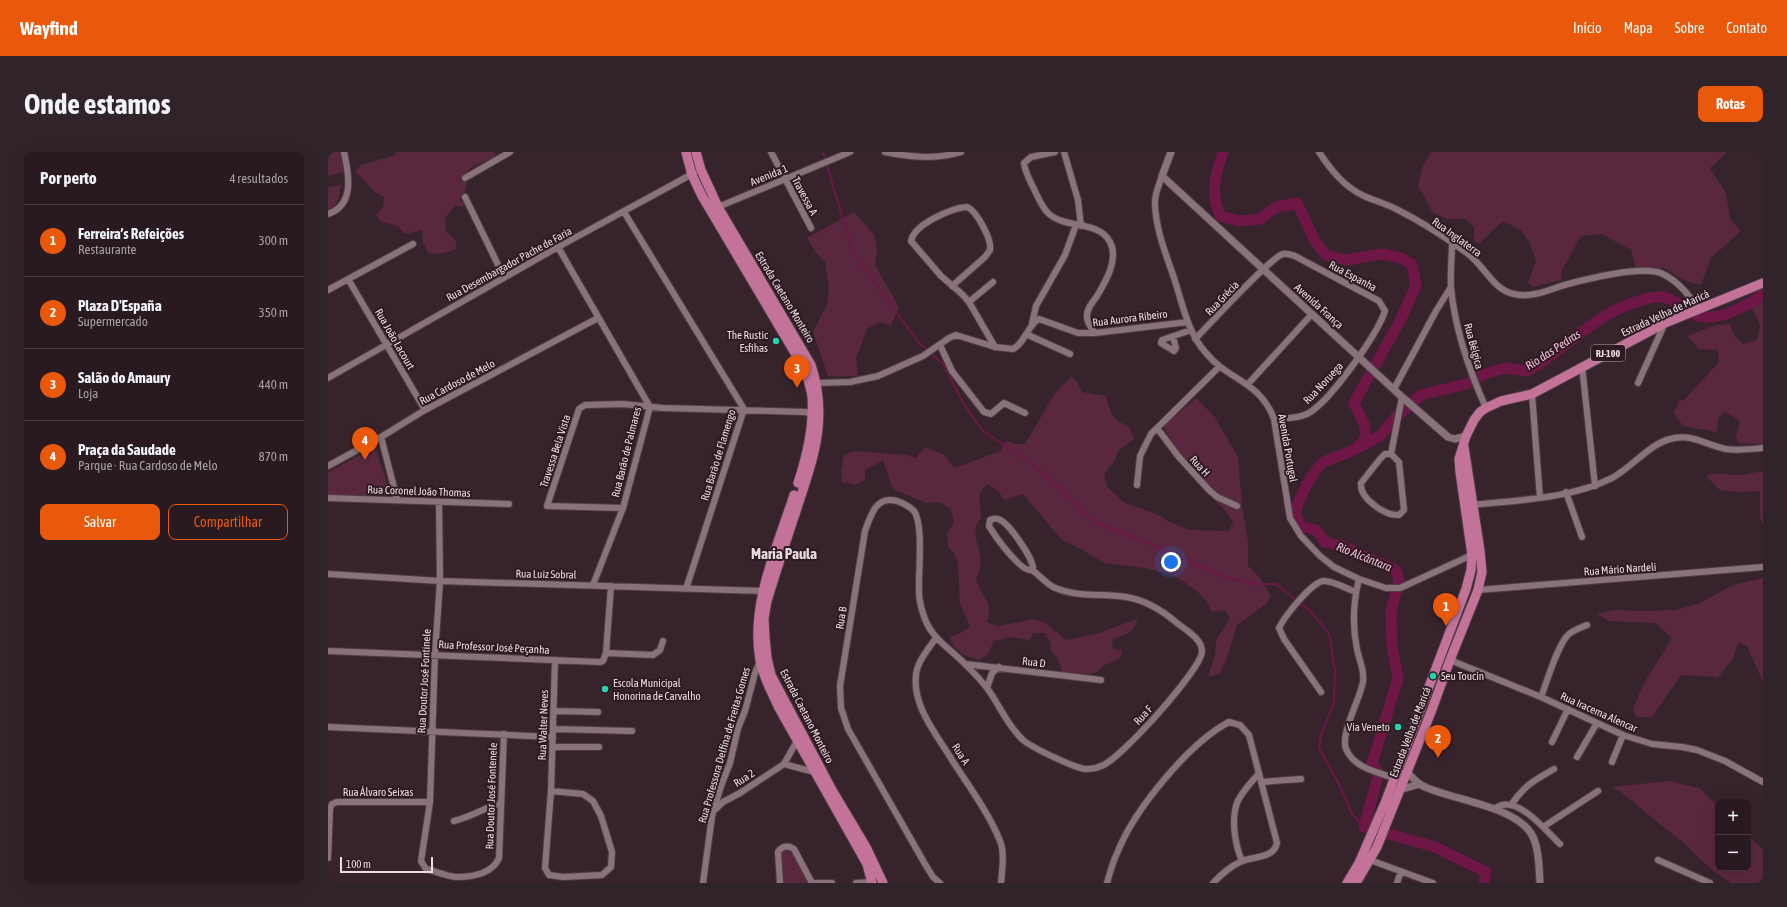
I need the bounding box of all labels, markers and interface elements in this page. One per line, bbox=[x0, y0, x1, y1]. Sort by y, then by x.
text: Wayfind bbox=[20, 17, 78, 39]
text: Início bbox=[1573, 20, 1602, 36]
text: Mapa bbox=[1624, 20, 1653, 36]
text: Sobre bbox=[1675, 20, 1704, 36]
text: Contato bbox=[1726, 20, 1767, 36]
button: Rotas bbox=[1698, 86, 1763, 122]
text: Onde estamos bbox=[24, 88, 171, 120]
street label: Avenida 1 bbox=[748, 162, 790, 188]
text: Por perto bbox=[40, 168, 97, 188]
text: 4 resultados bbox=[229, 171, 288, 186]
street label: Travessa A bbox=[790, 175, 820, 218]
street label: Rua Inglaterra bbox=[1430, 215, 1484, 259]
street label: Rua Desembargador Pache de Faria bbox=[444, 224, 574, 304]
text: Ferreira’s Refeições bbox=[78, 225, 184, 242]
text: 1 bbox=[50, 233, 56, 248]
text: 300 m bbox=[259, 233, 288, 248]
text: Restaurante bbox=[78, 242, 137, 257]
street label: Estrada Caetano Monteiro bbox=[753, 249, 817, 345]
street label: Rua Espanha bbox=[1327, 258, 1379, 294]
street label: Rua Grécia bbox=[1203, 278, 1241, 318]
street label: Avenida França bbox=[1292, 281, 1346, 331]
street label: Estrada Velha de Maricá bbox=[1619, 287, 1711, 339]
text: Plaza D'España bbox=[78, 297, 162, 314]
text: 2 bbox=[50, 305, 56, 320]
text: 350 m bbox=[259, 305, 288, 320]
street label: Rua João Lacourt bbox=[373, 306, 417, 372]
street label: Rua Aurora Ribeiro bbox=[1092, 307, 1168, 329]
text: Supermercado bbox=[78, 314, 148, 329]
street label: Rua Bélgica bbox=[1462, 322, 1486, 370]
water label: Rio das Pedras bbox=[1523, 327, 1583, 373]
place label: The Rustic Esfihas bbox=[727, 329, 769, 354]
marker: The Rustic Esfihas bbox=[771, 336, 781, 346]
road number: RJ-100 bbox=[1591, 345, 1625, 361]
pin: 3 bbox=[784, 355, 810, 388]
street label: Rua Cardoso de Melo bbox=[417, 357, 497, 407]
street label: Rua Noruega bbox=[1301, 360, 1345, 406]
text: Salão do Amaury bbox=[78, 369, 171, 386]
text: 3 bbox=[50, 377, 56, 392]
text: 440 m bbox=[259, 377, 288, 392]
text: Loja bbox=[78, 386, 98, 401]
street label: Rua Barão de Palmares bbox=[609, 405, 643, 498]
street label: Rua Barão de Flamengo bbox=[698, 408, 738, 502]
street label: Travessa Bela Vista bbox=[538, 413, 572, 489]
street label: Avenida Portugal bbox=[1276, 413, 1300, 483]
pin: 4 bbox=[352, 427, 378, 460]
text: Praça da Saudade bbox=[78, 441, 176, 458]
text: 4 bbox=[50, 449, 56, 464]
text: 870 m bbox=[259, 449, 288, 464]
street label: Rua H bbox=[1187, 453, 1213, 479]
text: Parque · Rua Cardoso de Melo bbox=[78, 458, 218, 473]
street label: Rua Coronel João Thomas bbox=[367, 483, 471, 499]
button: Salvar bbox=[40, 504, 160, 540]
button: Compartilhar bbox=[168, 504, 288, 540]
water label: Rio Alcântara bbox=[1334, 540, 1394, 575]
district label: Maria Paula bbox=[751, 545, 817, 562]
your location bbox=[1161, 552, 1181, 572]
street label: Rua Mário Nardeli bbox=[1583, 560, 1657, 578]
street label: Rua Luiz Sobral bbox=[515, 567, 577, 581]
pin: 1 bbox=[1433, 593, 1459, 626]
street label: Rua B bbox=[833, 605, 849, 630]
street label: Rua Doutor José Fontinele bbox=[415, 628, 433, 734]
street label: Rua Professor José Peçanha bbox=[438, 638, 550, 656]
street label: Rua D bbox=[1022, 655, 1046, 669]
street label: Rua Professora Delfina de Freitas Gomes bbox=[696, 666, 752, 824]
street label: Estrada Caetano Monteiro bbox=[778, 667, 836, 765]
place label: Seu Toucin bbox=[1441, 670, 1484, 682]
marker: Seu Toucin bbox=[1428, 671, 1438, 681]
place label: Escola Municipal Honorina de Carvalho bbox=[613, 677, 701, 702]
marker: Escola Municipal Honorina de Carvalho bbox=[600, 684, 610, 694]
street label: Estrada Velha de Maricá bbox=[1387, 685, 1433, 779]
street label: Rua Walter Neves bbox=[536, 689, 550, 760]
street label: Rua Iracema Alencar bbox=[1559, 690, 1640, 735]
street label: Rua F bbox=[1131, 702, 1155, 727]
place label: Via Veneto bbox=[1347, 721, 1390, 733]
marker: Via Veneto bbox=[1393, 722, 1403, 732]
pin: 2 bbox=[1425, 725, 1451, 758]
street label: Rua A bbox=[950, 741, 973, 767]
street label: Rua Doutor José Fontenele bbox=[483, 742, 499, 850]
street label: Rua 2 bbox=[731, 767, 757, 789]
street label: Rua Álvaro Seixas bbox=[343, 786, 413, 798]
map controls bbox=[1715, 799, 1751, 871]
button: + bbox=[1715, 799, 1751, 835]
button: − bbox=[1715, 835, 1751, 871]
scale bar bbox=[340, 855, 433, 874]
text: 100 m bbox=[346, 858, 371, 870]

